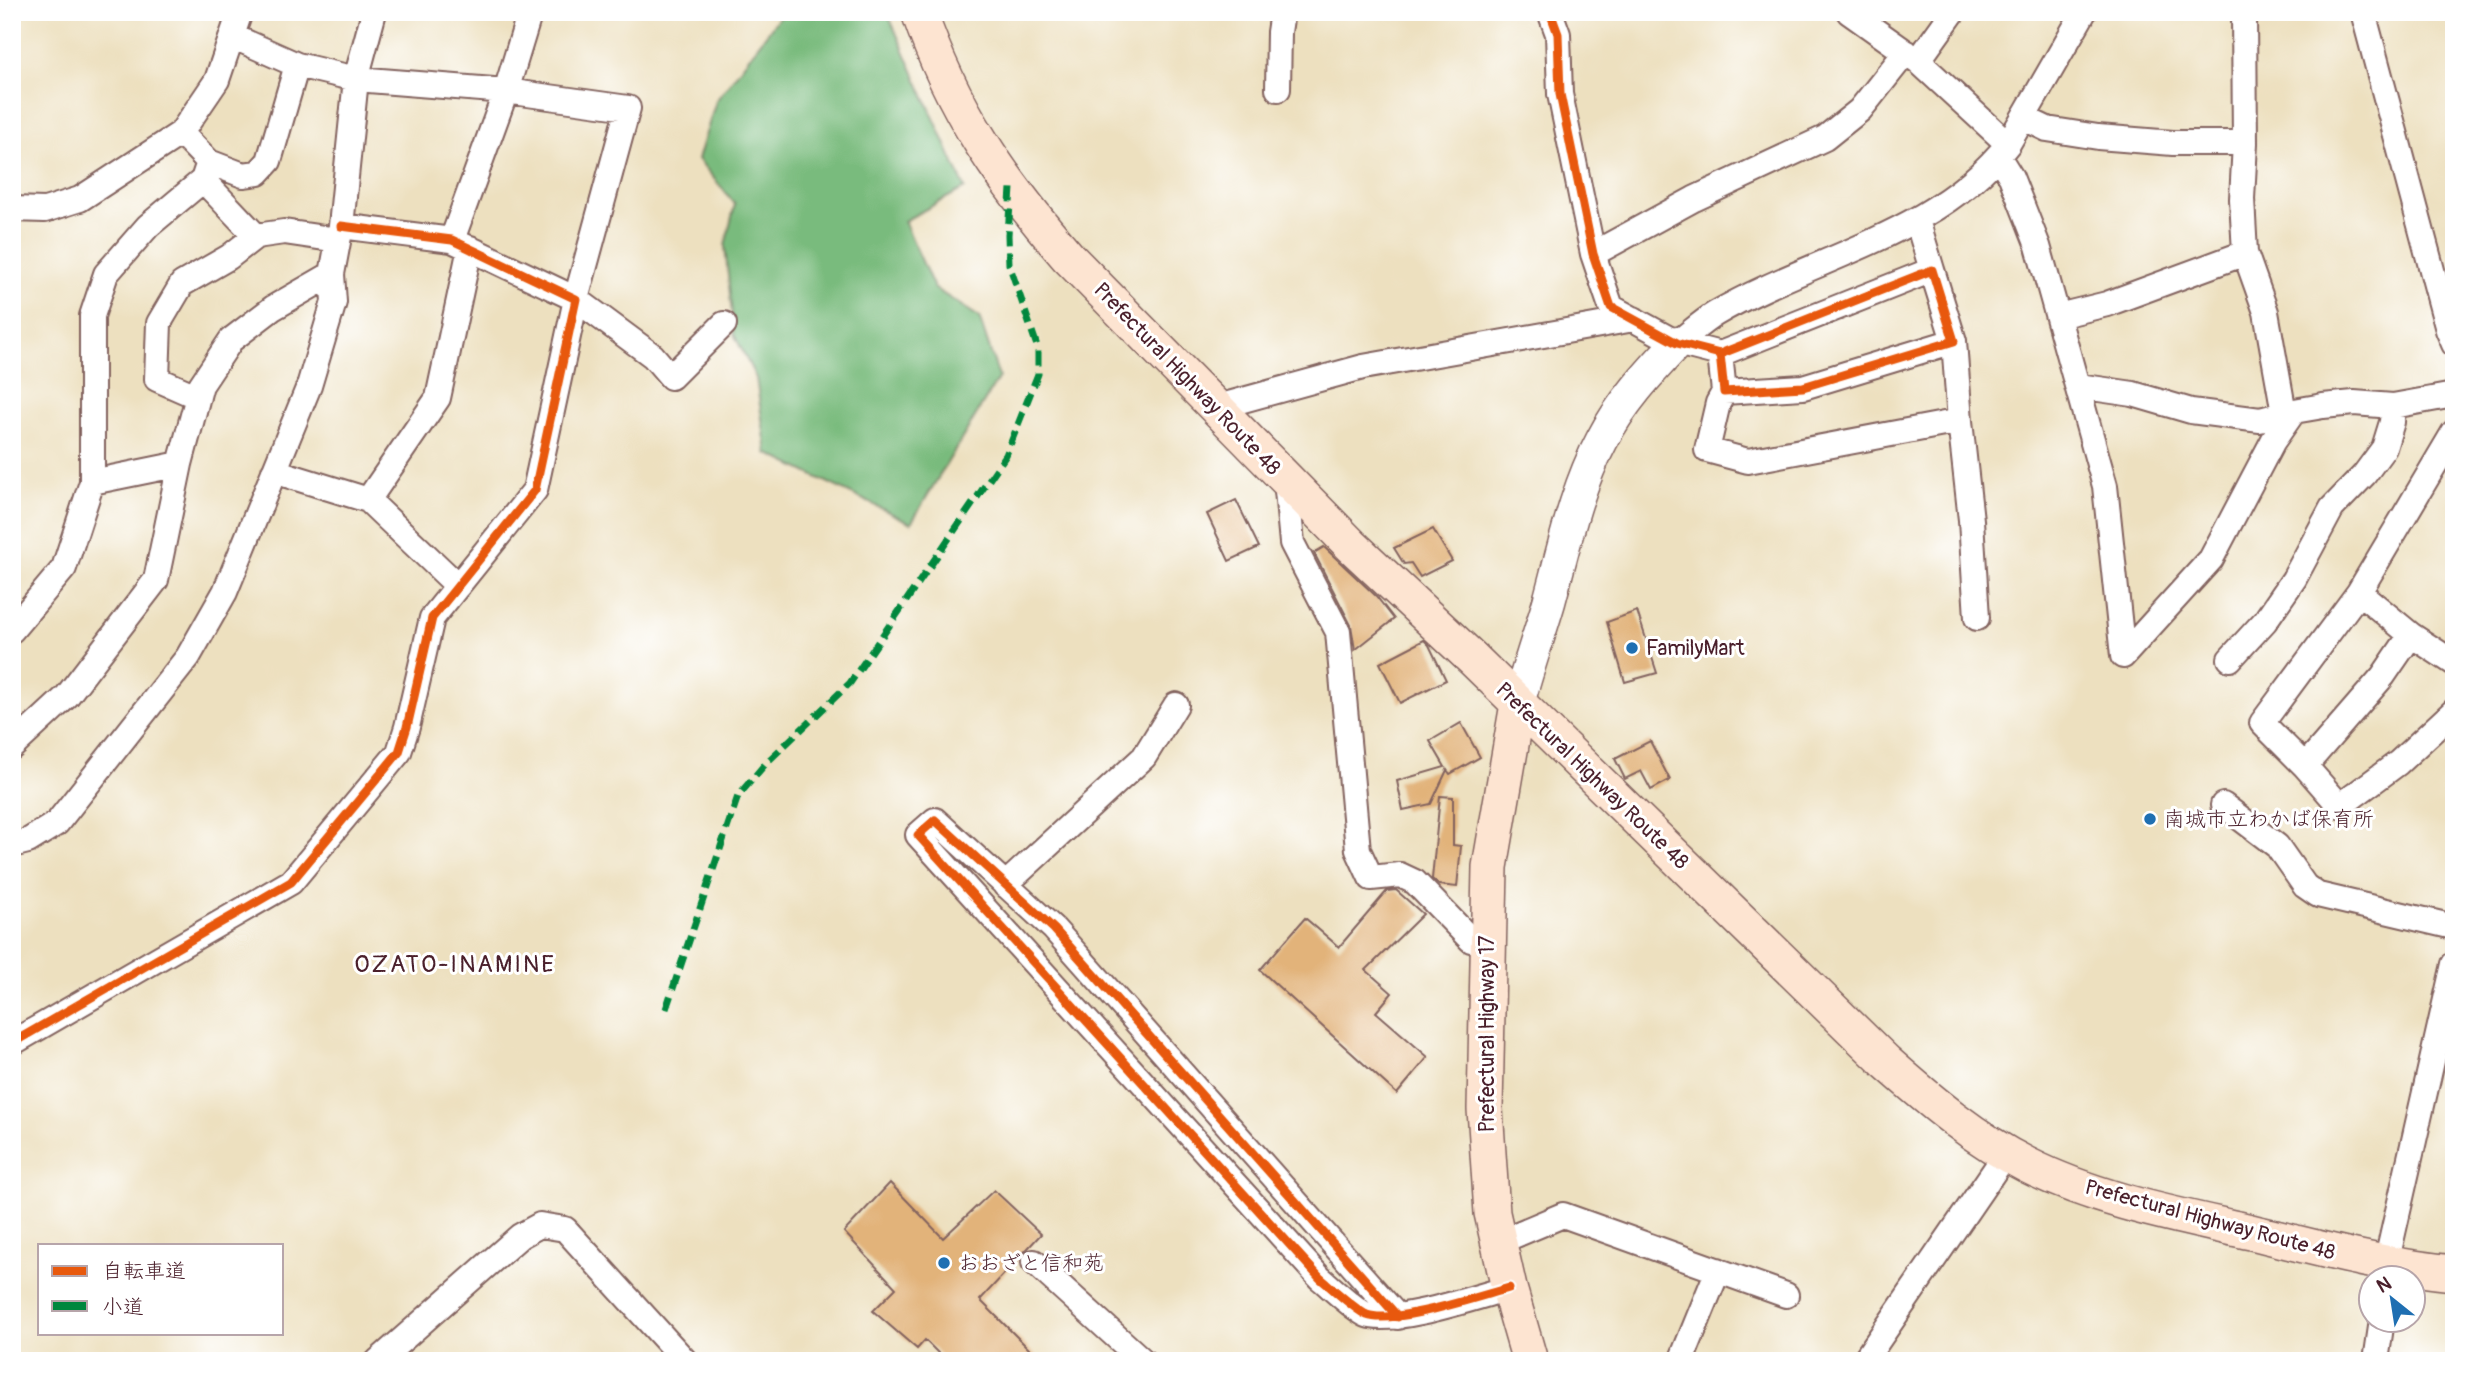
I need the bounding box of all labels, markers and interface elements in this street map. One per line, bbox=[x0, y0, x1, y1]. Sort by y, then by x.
street label: Prefectural Highway Route 48 bbox=[1088, 277, 1286, 481]
place label: FamilyMart bbox=[1646, 635, 1745, 662]
marker: FamilyMart bbox=[1624, 640, 1640, 656]
street label: Prefectural Highway Route 48 bbox=[1490, 677, 1694, 875]
place label: 南城市立わかば保育所 bbox=[2164, 806, 2374, 833]
marker: 南城市立わかば保育所 bbox=[2142, 811, 2158, 827]
street label: Prefectural Highway 17 bbox=[1474, 935, 1501, 1133]
district label: OZATO-INAMINE bbox=[354, 950, 556, 979]
street label: Prefectural Highway Route 48 bbox=[2082, 1174, 2338, 1266]
legend bbox=[38, 1244, 284, 1334]
place label: おおざと信和苑 bbox=[958, 1250, 1104, 1277]
marker: おおざと信和苑 bbox=[936, 1255, 952, 1271]
text: 自転車道 bbox=[102, 1258, 186, 1285]
north arrow bbox=[2358, 1264, 2428, 1334]
text: N bbox=[2372, 1271, 2396, 1299]
text: 小道 bbox=[102, 1294, 144, 1321]

